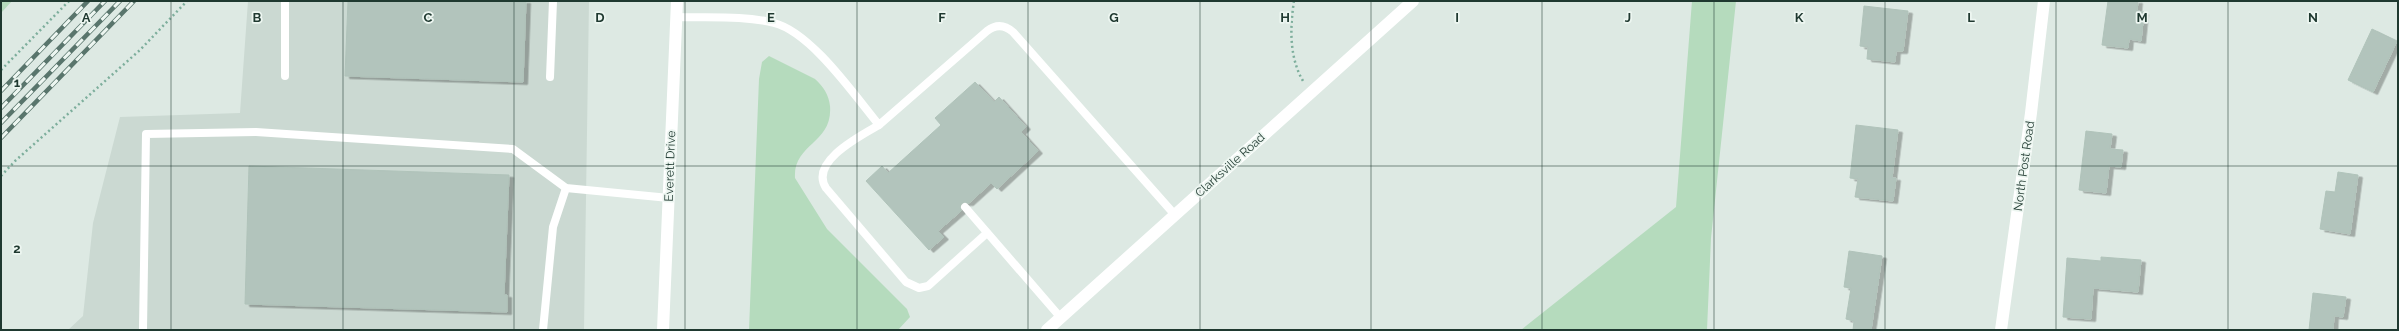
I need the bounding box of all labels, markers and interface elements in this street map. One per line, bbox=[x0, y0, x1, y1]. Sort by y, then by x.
text: A bbox=[82, 10, 91, 25]
text: B bbox=[253, 10, 262, 25]
text: C bbox=[424, 10, 433, 25]
text: D bbox=[595, 10, 605, 25]
text: E bbox=[767, 10, 775, 25]
text: F bbox=[938, 10, 946, 25]
text: G bbox=[1109, 10, 1119, 25]
text: H bbox=[1280, 10, 1290, 25]
text: I bbox=[1455, 10, 1459, 25]
text: J bbox=[1625, 10, 1631, 25]
text: K bbox=[1795, 10, 1804, 25]
text: L bbox=[1967, 10, 1975, 25]
text: M bbox=[2136, 10, 2148, 25]
text: N bbox=[2308, 10, 2318, 25]
text: 1 bbox=[14, 75, 21, 90]
street label: North Post Road bbox=[2011, 120, 2037, 212]
street label: Everett Drive bbox=[662, 130, 678, 202]
street label: Clarksville Road bbox=[1192, 130, 1268, 200]
text: 2 bbox=[13, 241, 21, 256]

